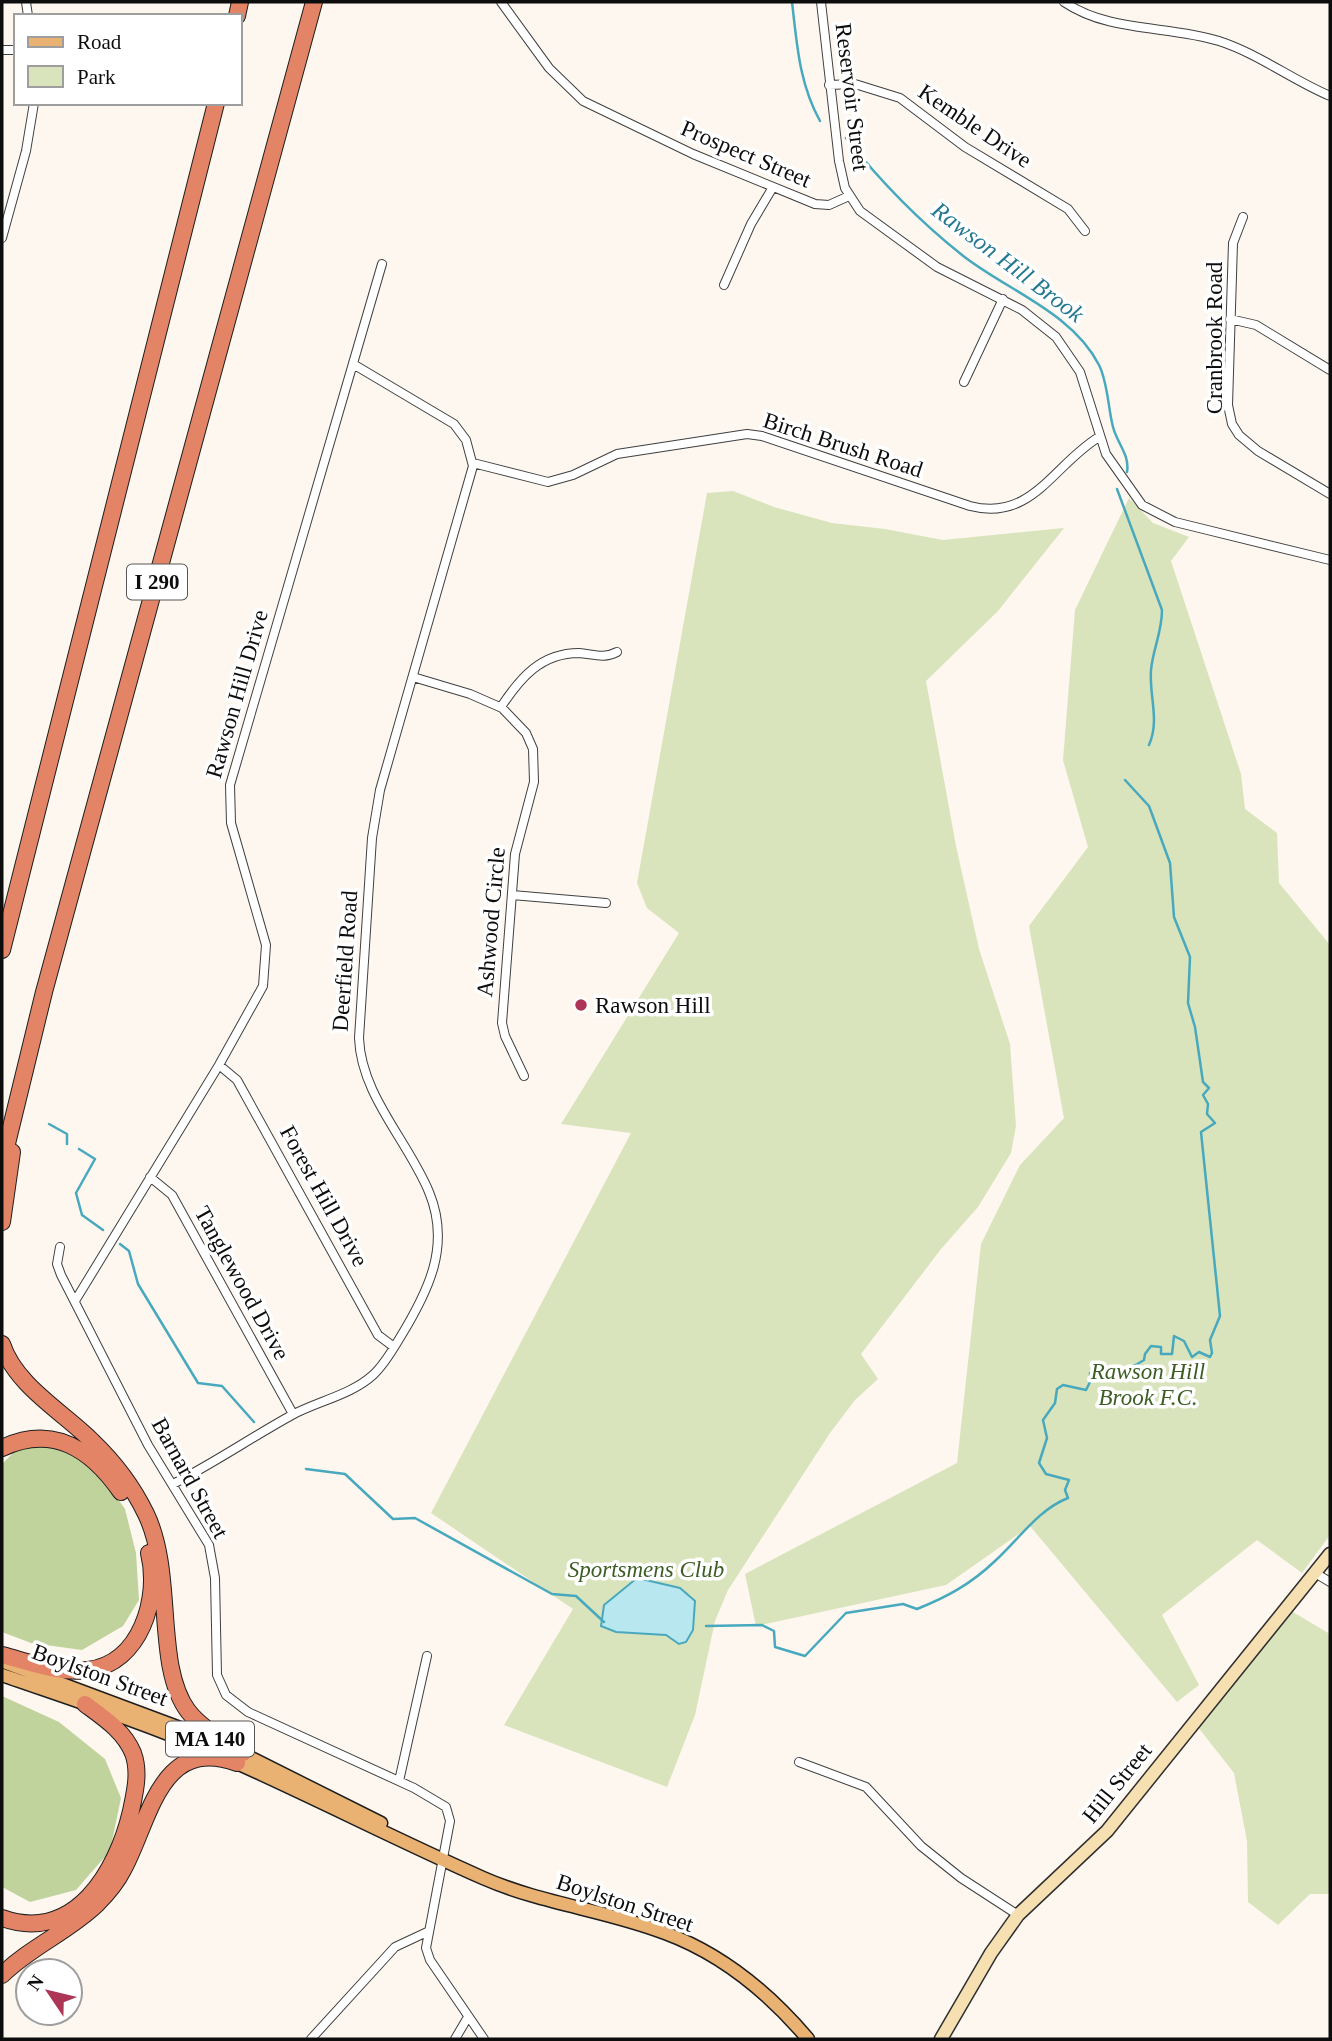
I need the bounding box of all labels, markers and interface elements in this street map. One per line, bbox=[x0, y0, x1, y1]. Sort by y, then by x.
legend bbox=[14, 14, 242, 105]
street label: Reservoir Street bbox=[831, 22, 874, 173]
text: Road bbox=[77, 30, 122, 54]
text: Park bbox=[77, 65, 116, 89]
street label: Kemble Drive bbox=[914, 79, 1036, 173]
street label: Prospect Street bbox=[677, 115, 815, 193]
water label: Rawson Hill Brook bbox=[926, 196, 1089, 328]
street label: Cranbrook Road bbox=[1202, 261, 1227, 414]
street label: Birch Brush Road bbox=[760, 407, 926, 483]
road number: I 290 bbox=[127, 564, 187, 600]
street label: Rawson Hill Drive bbox=[201, 607, 273, 781]
street label: Ashwood Circle bbox=[472, 846, 510, 998]
street label: Deerfield Road bbox=[328, 889, 362, 1032]
place label: Rawson Hill bbox=[595, 993, 711, 1018]
marker: Rawson Hill bbox=[573, 997, 589, 1013]
street label: Forest Hill Drive bbox=[275, 1121, 373, 1271]
street label: Tanglewood Drive bbox=[189, 1202, 295, 1364]
park label: Rawson Hill Brook F.C. bbox=[1090, 1359, 1205, 1410]
street label: Barnard Street bbox=[147, 1414, 234, 1543]
park label: Sportsmens Club bbox=[568, 1557, 724, 1582]
street label: Boylston Street bbox=[29, 1639, 172, 1711]
road number: MA 140 bbox=[166, 1722, 254, 1756]
street label: Hill Street bbox=[1077, 1738, 1157, 1828]
street label: Boylston Street bbox=[553, 1869, 697, 1937]
north arrow bbox=[14, 1957, 84, 2027]
text: N bbox=[23, 1971, 48, 1994]

